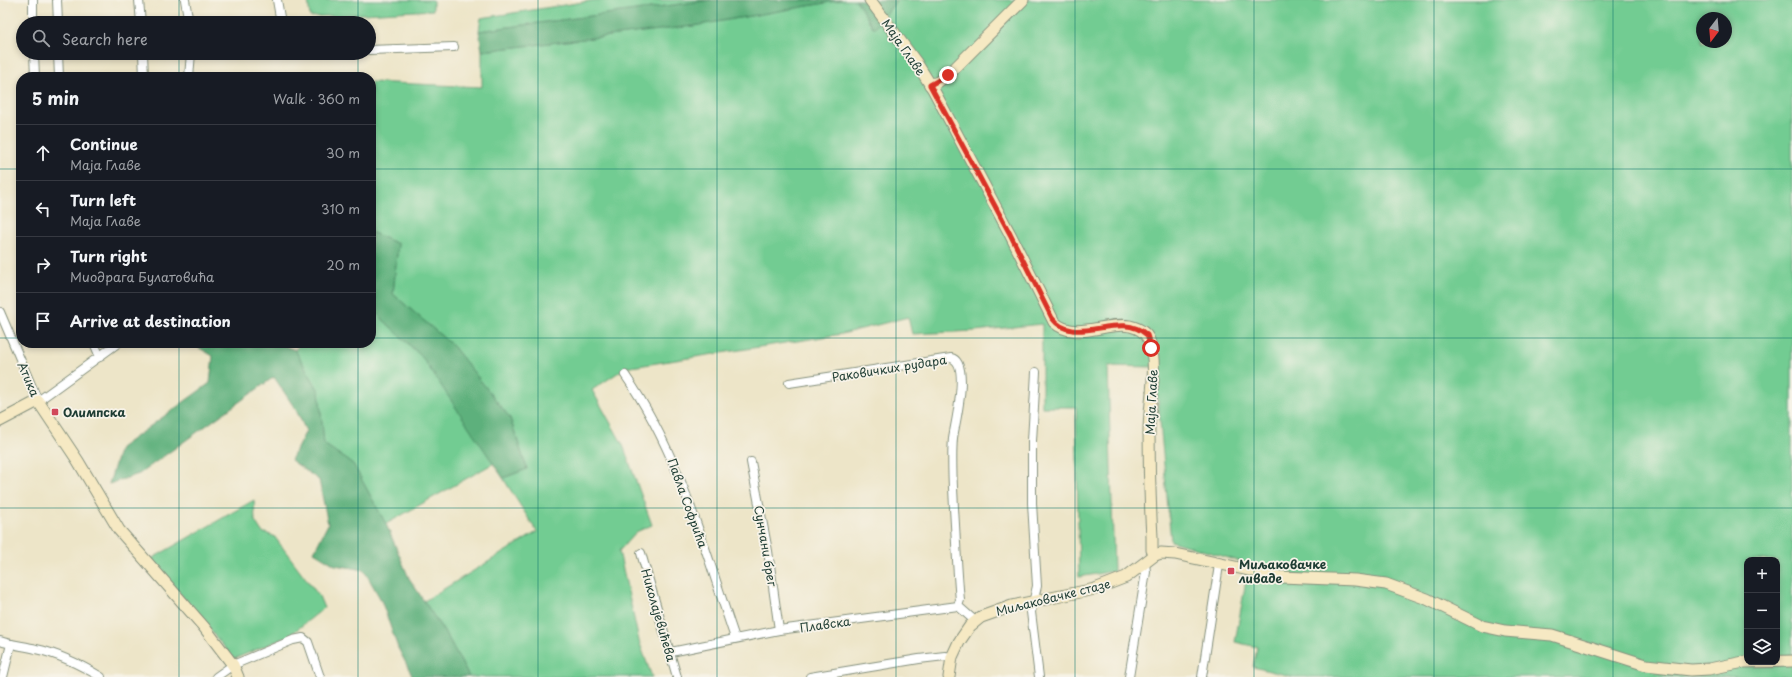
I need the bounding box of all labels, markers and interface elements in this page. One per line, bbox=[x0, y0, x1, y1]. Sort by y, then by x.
north arrow bbox=[1696, 12, 1732, 48]
street label: Маја Главе bbox=[878, 15, 930, 79]
search box bbox=[16, 16, 376, 60]
icon: search bbox=[30, 27, 52, 49]
text: Search here bbox=[62, 27, 148, 50]
route end bbox=[939, 66, 957, 84]
text: 5 min bbox=[32, 85, 79, 111]
text: Walk · 360 m bbox=[273, 89, 360, 108]
text: Continue bbox=[70, 132, 138, 155]
icon: ahead bbox=[32, 142, 54, 164]
text: 30 m bbox=[326, 143, 360, 162]
text: Маја Главе bbox=[70, 155, 141, 174]
text: Turn left bbox=[70, 188, 136, 211]
icon: left bbox=[32, 198, 54, 220]
text: 310 m bbox=[321, 199, 360, 218]
text: Маја Главе bbox=[70, 211, 141, 230]
text: Turn right bbox=[70, 244, 147, 267]
icon: right bbox=[32, 254, 54, 276]
text: 20 m bbox=[326, 255, 360, 274]
text: Миодрага Булатовића bbox=[70, 267, 214, 286]
text: Arrive at destination bbox=[70, 309, 231, 332]
icon: arrive bbox=[32, 310, 54, 332]
route start bbox=[1142, 339, 1160, 357]
street label: Раковичких рудара bbox=[830, 350, 948, 386]
street label: Атика bbox=[14, 359, 45, 400]
street label: Маја Главе bbox=[1140, 369, 1162, 435]
place label: Олимпска bbox=[63, 403, 126, 421]
marker: Олимпска bbox=[50, 407, 60, 417]
street label: Павла Софрића bbox=[663, 456, 713, 551]
street label: Сунчани брег bbox=[750, 504, 782, 589]
place label: Миљаковачке ливаде bbox=[1238, 555, 1327, 587]
map controls bbox=[1744, 557, 1780, 665]
button: + bbox=[1744, 557, 1780, 593]
street label: Николајевићева bbox=[637, 566, 681, 664]
marker: Миљаковачке ливаде bbox=[1226, 566, 1236, 576]
street label: Миљаковачке стазе bbox=[994, 574, 1112, 620]
button: − bbox=[1744, 593, 1780, 629]
street label: Плавска bbox=[798, 611, 852, 636]
button: layers bbox=[1744, 629, 1780, 665]

